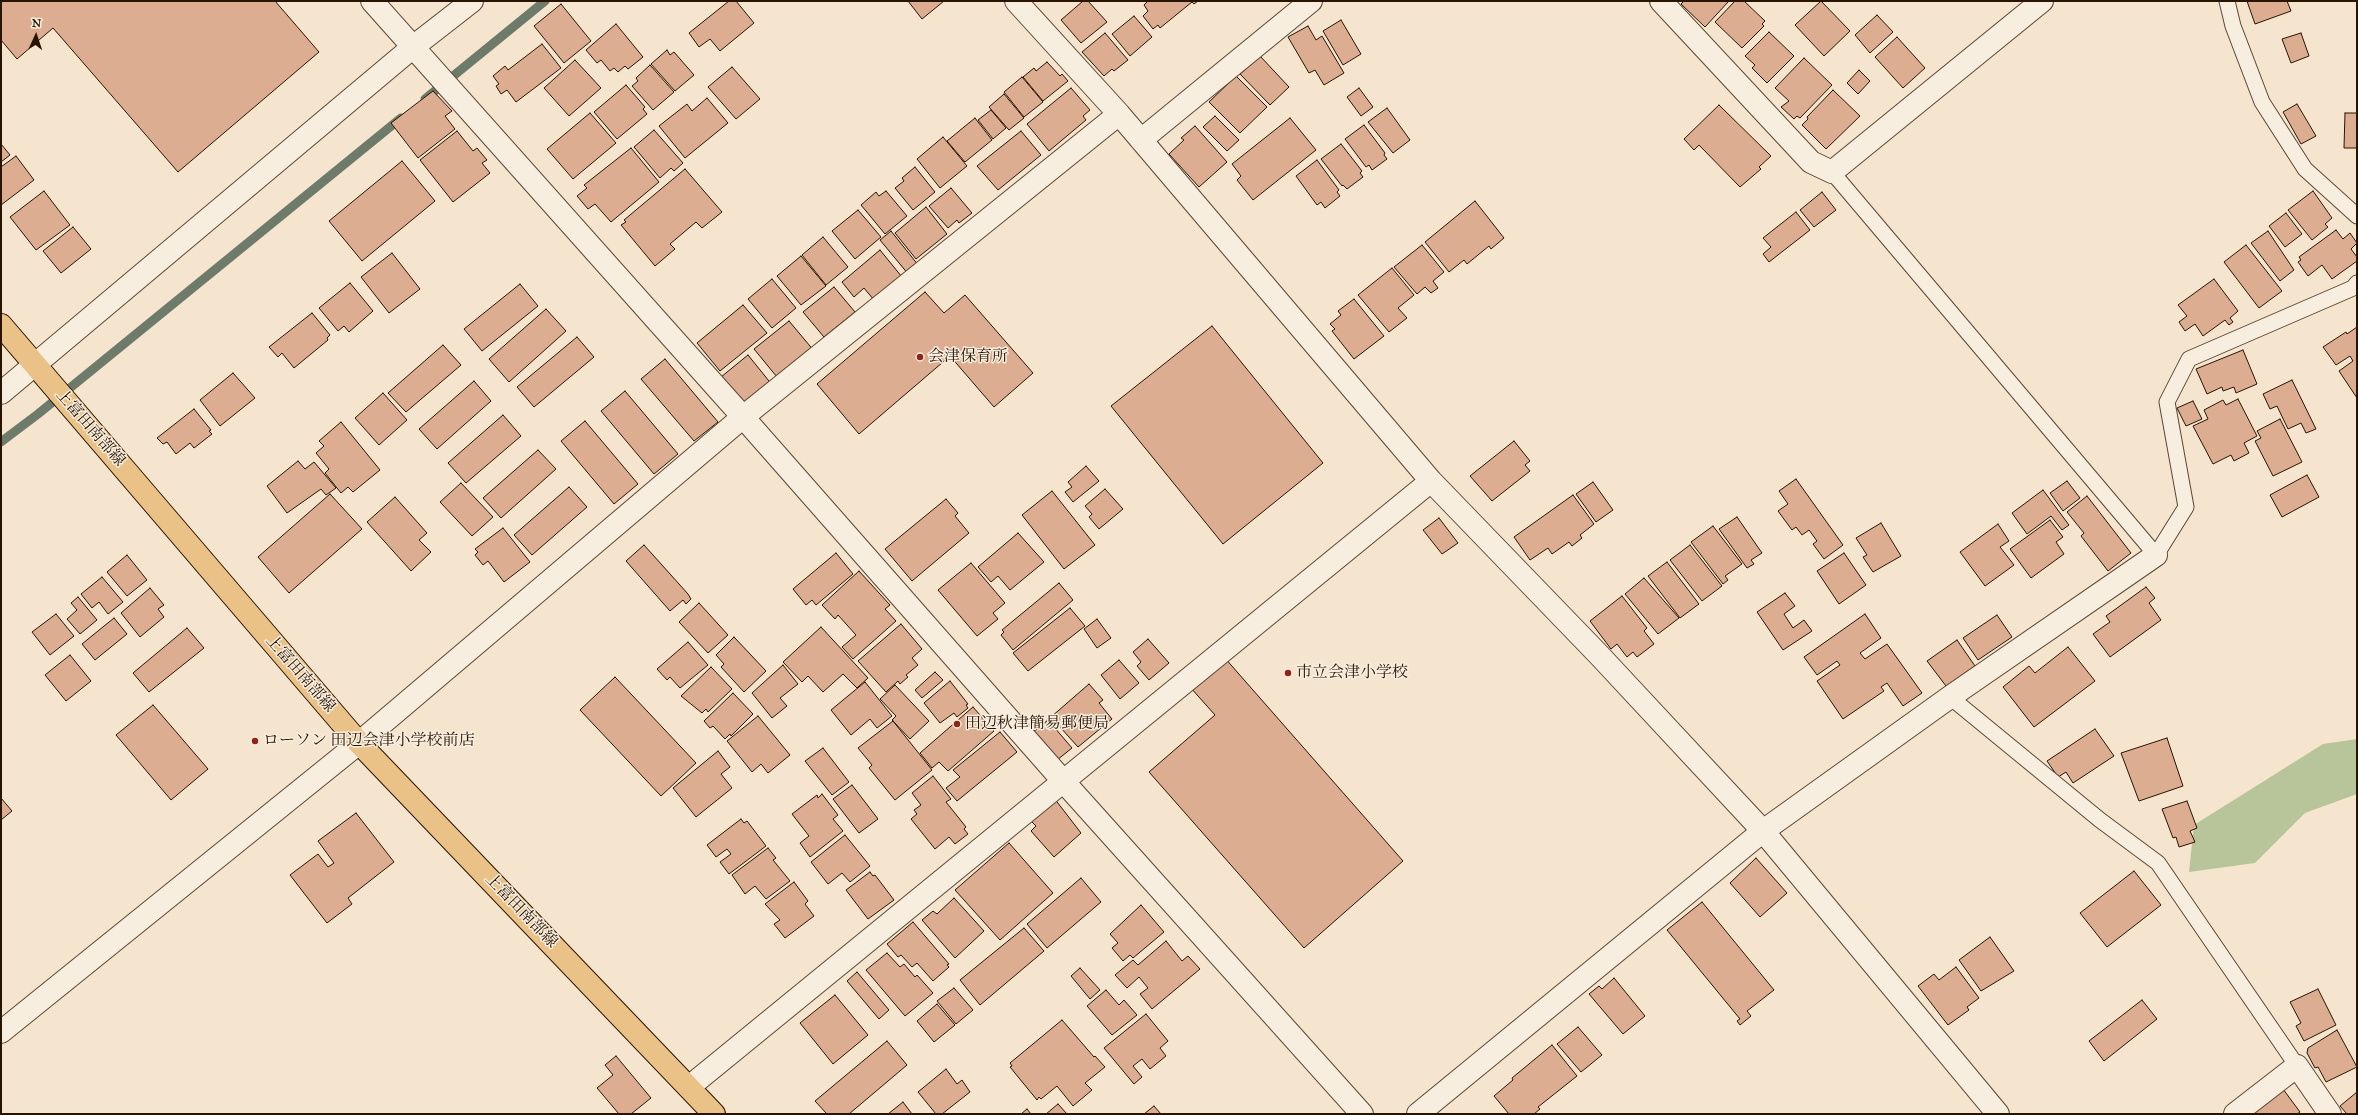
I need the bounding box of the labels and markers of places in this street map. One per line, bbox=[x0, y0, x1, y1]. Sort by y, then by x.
place label: 会津保育所 bbox=[928, 347, 1008, 367]
marker: 会津保育所 bbox=[915, 352, 925, 362]
place label: 市立会津小学校 bbox=[1296, 663, 1408, 683]
marker: 市立会津小学校 bbox=[1283, 668, 1293, 678]
place label: 田辺秋津簡易郵便局 bbox=[965, 714, 1109, 734]
marker: 田辺秋津簡易郵便局 bbox=[952, 719, 962, 729]
place label: ローソン 田辺会津小学校前店 bbox=[263, 731, 474, 751]
marker: ローソン 田辺会津小学校前店 bbox=[250, 736, 260, 746]

